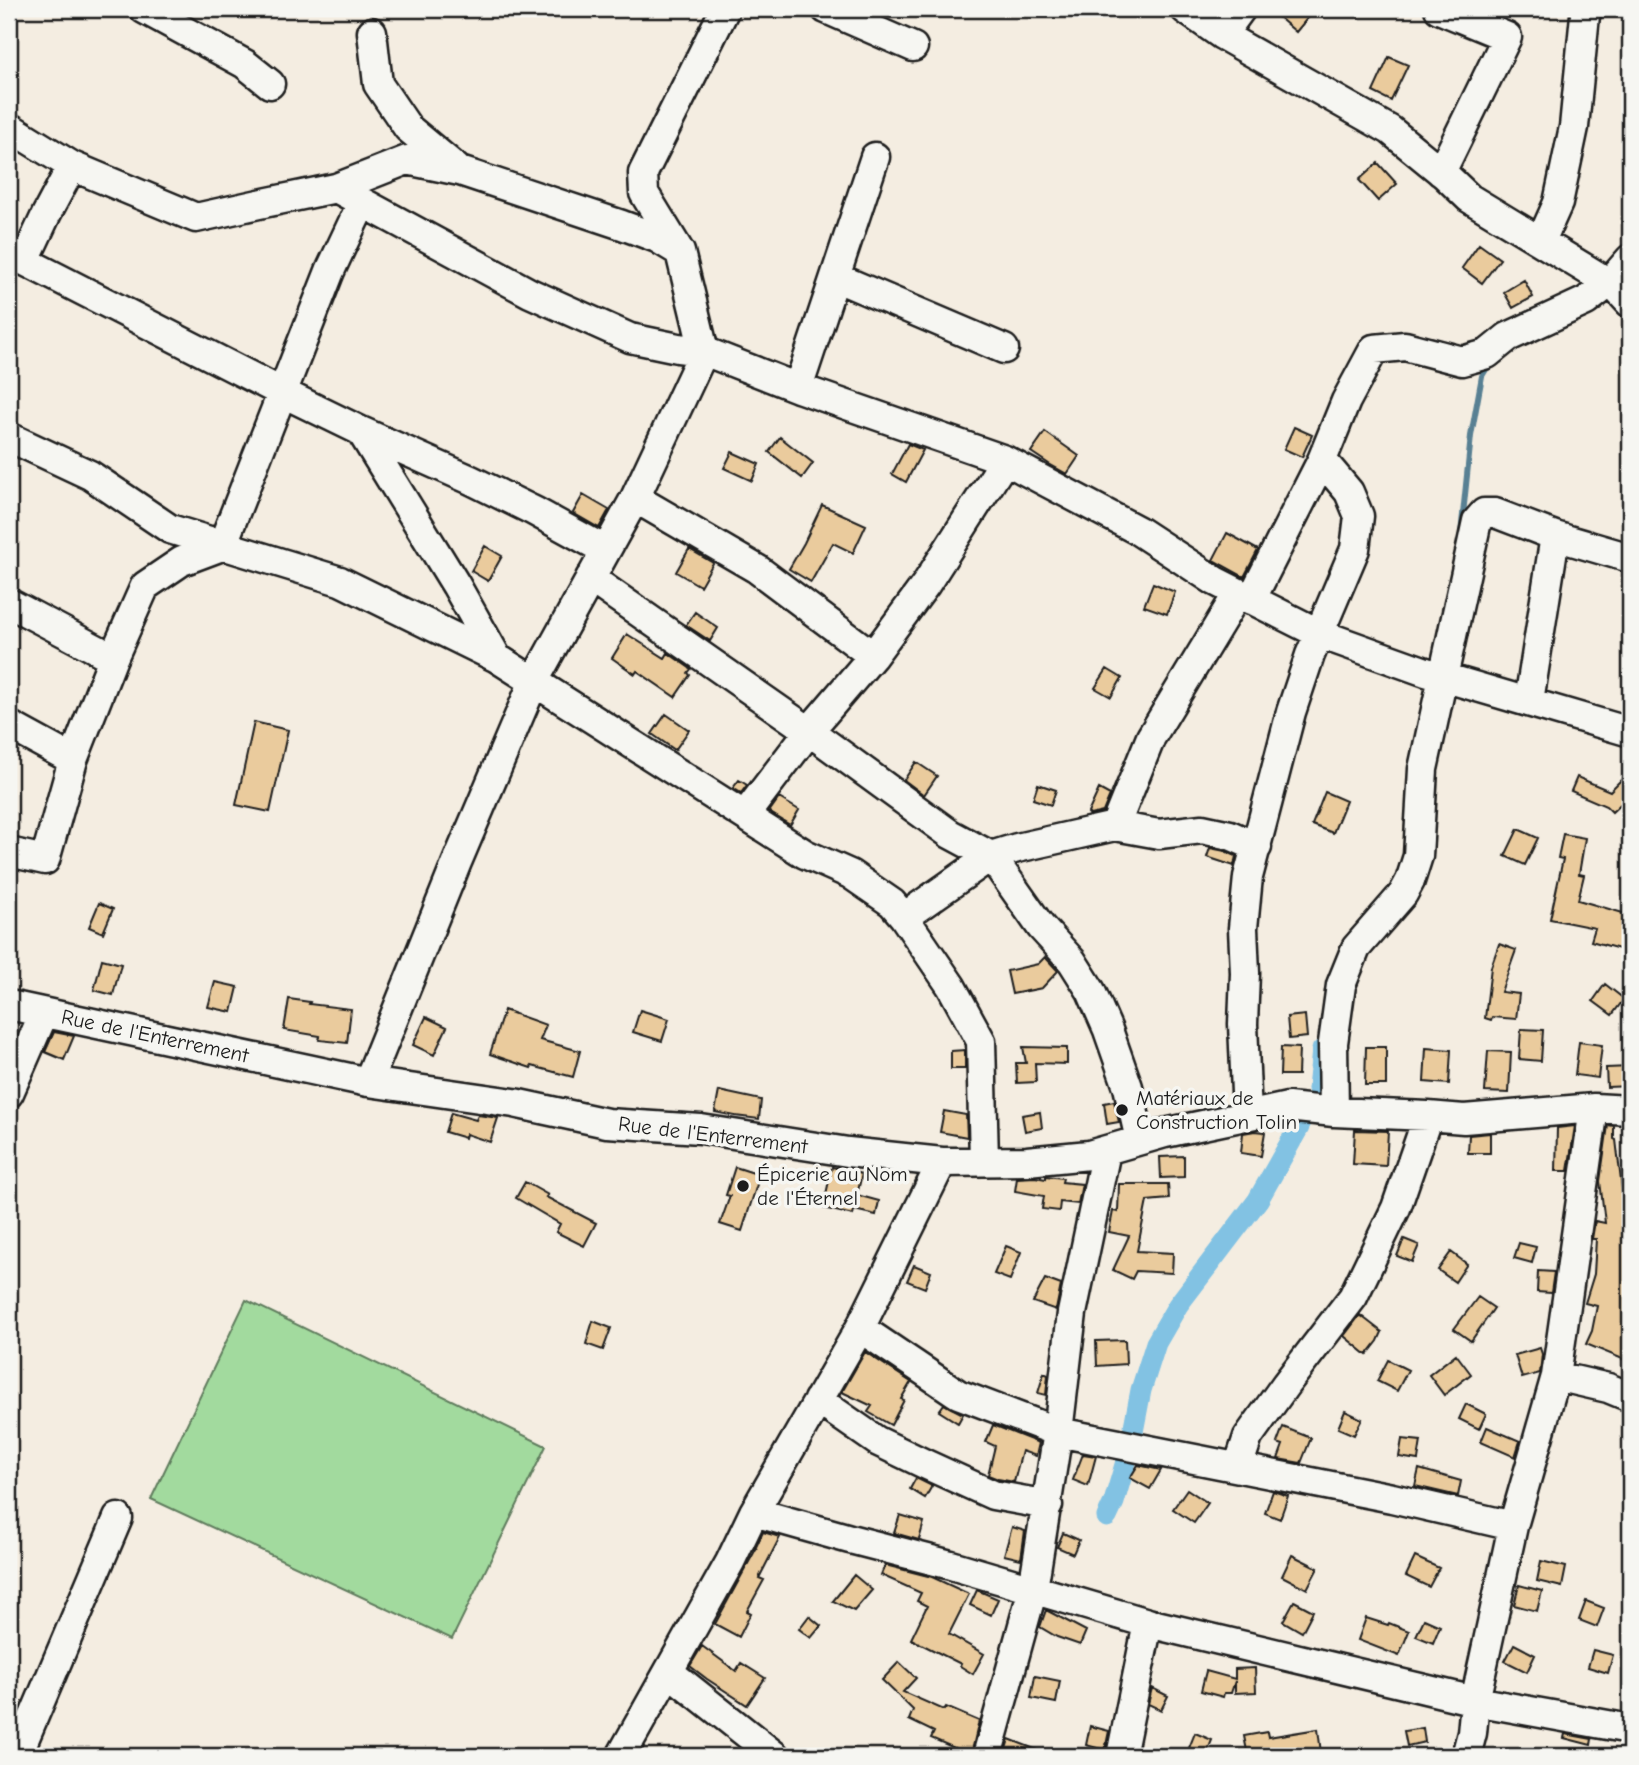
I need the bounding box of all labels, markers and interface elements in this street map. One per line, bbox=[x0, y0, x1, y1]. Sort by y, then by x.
street label: Rue de l'Enterrement bbox=[59, 1004, 252, 1068]
place label: Matériaux de Construction Tolin bbox=[1136, 1086, 1297, 1134]
marker: Matériaux de Construction Tolin bbox=[1114, 1102, 1130, 1118]
street label: Rue de l'Enterrement bbox=[617, 1111, 810, 1159]
place label: Épicerie au Nom de l'Éternel bbox=[757, 1162, 908, 1210]
marker: Épicerie au Nom de l'Éternel bbox=[735, 1178, 751, 1194]

